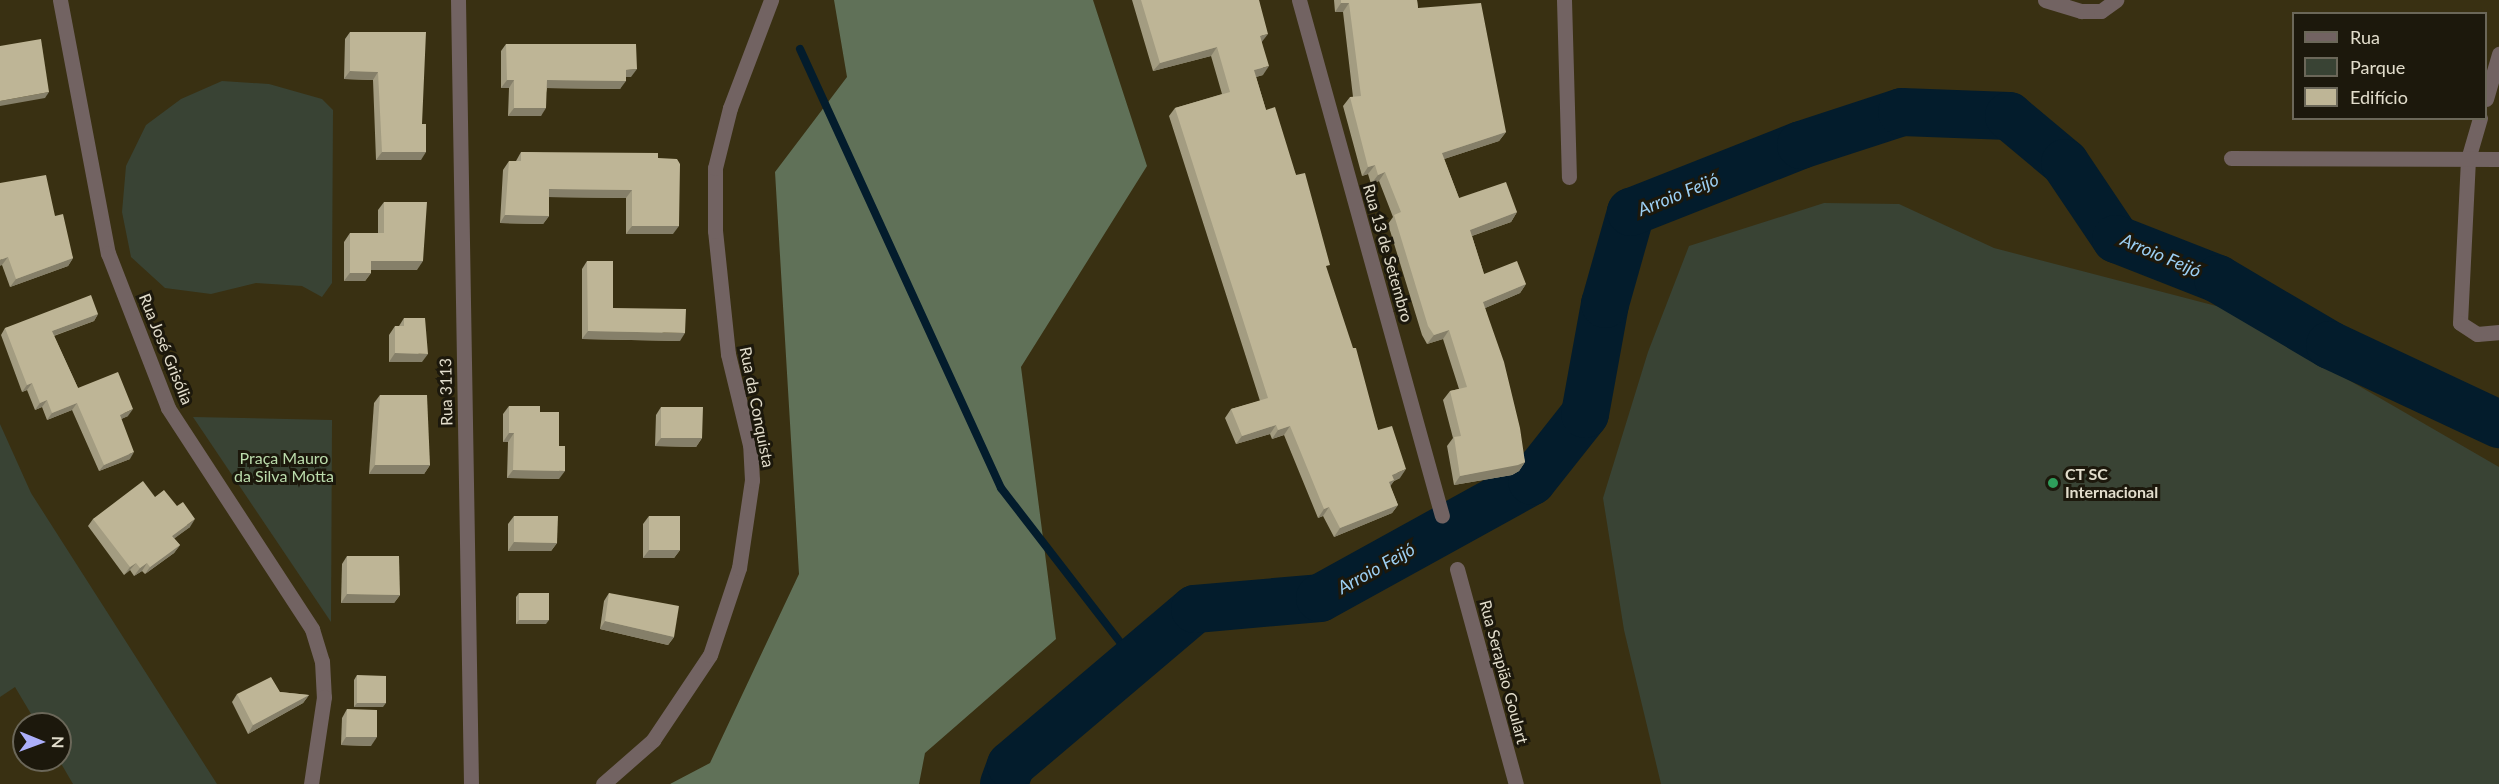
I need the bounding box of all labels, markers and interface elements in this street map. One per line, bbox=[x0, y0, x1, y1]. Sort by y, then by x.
legend bbox=[2292, 12, 2487, 120]
text: Rua bbox=[2350, 26, 2380, 48]
text: Parque bbox=[2350, 56, 2405, 78]
text: Edifício bbox=[2350, 86, 2408, 108]
water label: Arroio Feijó bbox=[1634, 168, 1722, 220]
street label: Rua 13 de Setembro bbox=[1359, 182, 1417, 324]
water label: Arroio Feijó bbox=[2118, 228, 2204, 282]
street label: Rua José Grisólia bbox=[135, 290, 197, 408]
street label: Rua da Conquista bbox=[736, 345, 778, 469]
street label: Rua 3113 bbox=[436, 358, 456, 426]
park label: Praça Mauro da Silva Motta bbox=[234, 448, 334, 486]
place label: CT SC Internacional bbox=[2065, 464, 2158, 502]
marker: CT SC Internacional bbox=[2046, 476, 2060, 490]
water label: Arroio Feijó bbox=[1333, 538, 1419, 598]
street label: Rua Serapião Goulart bbox=[1476, 598, 1532, 746]
north arrow bbox=[12, 712, 72, 772]
text: N bbox=[49, 736, 68, 749]

